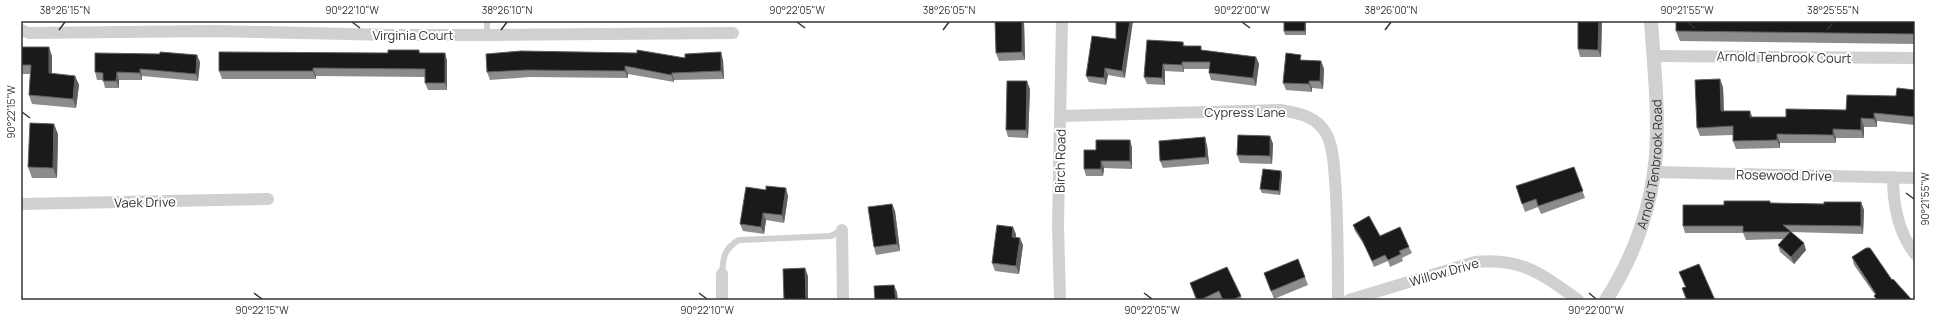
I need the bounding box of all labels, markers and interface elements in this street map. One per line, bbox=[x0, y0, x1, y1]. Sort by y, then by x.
text: 38°26'15"N bbox=[40, 3, 90, 17]
text: 90°22'10"W bbox=[325, 3, 379, 17]
text: 38°26'10"N bbox=[482, 3, 532, 17]
text: 90°22'05"W bbox=[769, 3, 825, 17]
text: 38°26'05"N bbox=[923, 3, 975, 17]
text: 90°22'00"W bbox=[1214, 3, 1271, 17]
text: 38°26'00"N bbox=[1365, 3, 1418, 17]
text: 90°21'55"W bbox=[1660, 3, 1714, 17]
text: 38°25'55"N bbox=[1807, 3, 1859, 17]
street label: Virginia Court bbox=[373, 26, 453, 44]
street label: Arnold Tenbrook Court bbox=[1716, 47, 1852, 67]
text: 90°22'15"W bbox=[4, 85, 18, 139]
street label: Arnold Tenbrook Road bbox=[1632, 99, 1666, 232]
street label: Cypress Lane bbox=[1204, 103, 1286, 121]
street label: Birch Road bbox=[1050, 129, 1070, 193]
street label: Rosewood Drive bbox=[1736, 165, 1832, 185]
text: 90°21'55"W bbox=[1918, 172, 1932, 226]
street label: Vaek Drive bbox=[114, 192, 176, 212]
street label: Willow Drive bbox=[1407, 253, 1481, 290]
text: 90°22'15"W bbox=[235, 303, 289, 317]
text: 90°22'10"W bbox=[680, 303, 734, 317]
text: 90°22'05"W bbox=[1124, 303, 1180, 317]
text: 90°22'00"W bbox=[1568, 303, 1625, 317]

